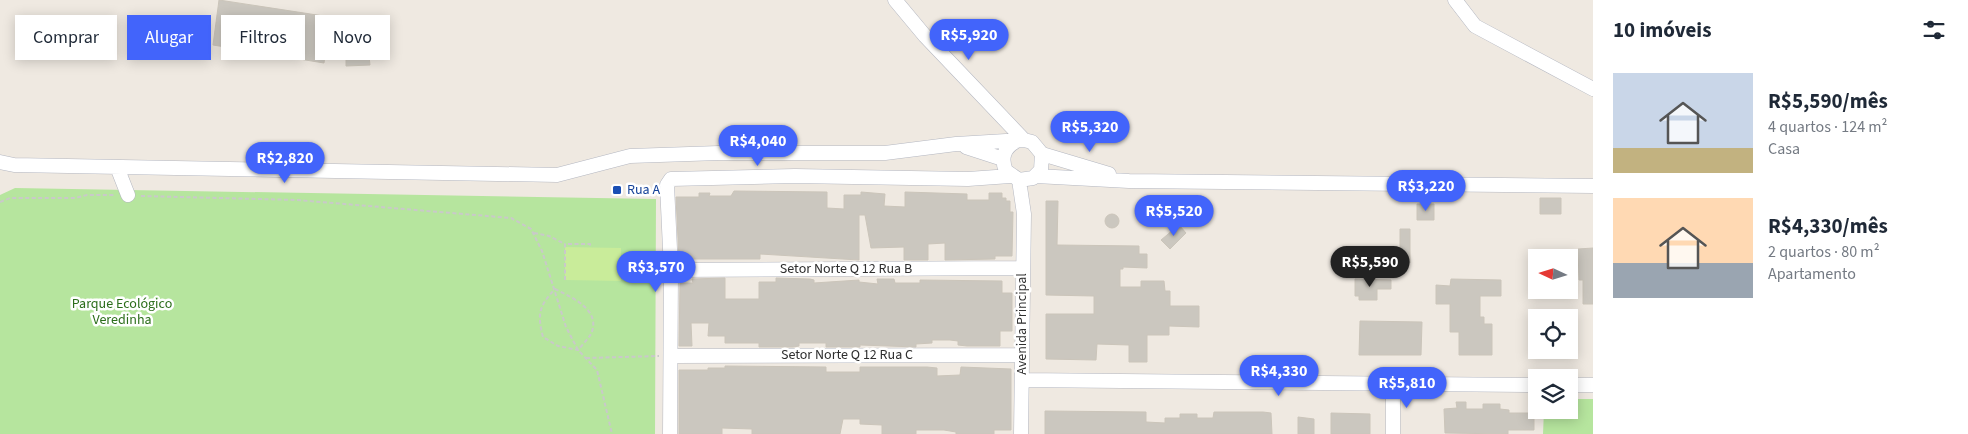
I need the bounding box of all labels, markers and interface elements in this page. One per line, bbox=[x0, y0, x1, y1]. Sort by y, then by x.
chip: Comprar bbox=[15, 15, 117, 60]
chip: Alugar bbox=[127, 15, 211, 60]
chip: Filtros bbox=[221, 15, 305, 60]
chip: Novo bbox=[315, 15, 390, 60]
text: 10 imóveis bbox=[1613, 15, 1711, 45]
icon: filters bbox=[1920, 16, 1948, 44]
pin: R$5,920 bbox=[923, 18, 1015, 61]
text: R$5,920 bbox=[941, 24, 997, 46]
text: R$5,590/mês bbox=[1768, 86, 1888, 116]
icon: home bbox=[1653, 93, 1713, 153]
pin: R$5,320 bbox=[1044, 110, 1136, 153]
text: R$5,320 bbox=[1062, 116, 1118, 138]
text: 4 quartos · 124 m² bbox=[1768, 116, 1887, 138]
pin: R$4,040 bbox=[712, 124, 804, 167]
text: R$4,040 bbox=[730, 130, 786, 152]
text: Casa bbox=[1768, 138, 1800, 160]
pin: R$2,820 bbox=[239, 142, 331, 184]
text: R$2,820 bbox=[257, 147, 313, 169]
pin: R$3,220 bbox=[1380, 170, 1472, 212]
text: R$3,220 bbox=[1398, 175, 1454, 197]
place label: Rua A bbox=[627, 180, 660, 200]
marker: Rua A bbox=[611, 184, 623, 196]
pin: R$5,520 bbox=[1128, 194, 1220, 237]
text: R$5,520 bbox=[1146, 200, 1202, 222]
text: R$4,330/mês bbox=[1768, 211, 1888, 241]
icon: home bbox=[1653, 218, 1713, 278]
text: 2 quartos · 80 m² bbox=[1768, 241, 1880, 263]
pin: R$5,590 bbox=[1324, 246, 1416, 288]
north arrow bbox=[1528, 249, 1578, 299]
map controls bbox=[1528, 249, 1578, 419]
pin: R$3,570 bbox=[610, 250, 702, 293]
text: R$5,590 bbox=[1342, 251, 1398, 273]
text: R$3,570 bbox=[628, 256, 684, 278]
street label: Setor Norte Q 12 Rua B bbox=[780, 259, 912, 279]
text: Apartamento bbox=[1768, 263, 1856, 285]
street label: Avenida Principal bbox=[1012, 273, 1032, 375]
park label: Parque Ecológico Veredinha bbox=[72, 294, 172, 330]
button: locate bbox=[1528, 309, 1578, 359]
street label: Setor Norte Q 12 Rua C bbox=[781, 345, 913, 365]
pin: R$4,330 bbox=[1233, 354, 1325, 397]
text: R$4,330 bbox=[1251, 360, 1307, 382]
pin: R$5,810 bbox=[1361, 366, 1453, 409]
button: layers bbox=[1528, 369, 1578, 419]
text: R$5,810 bbox=[1379, 372, 1435, 394]

